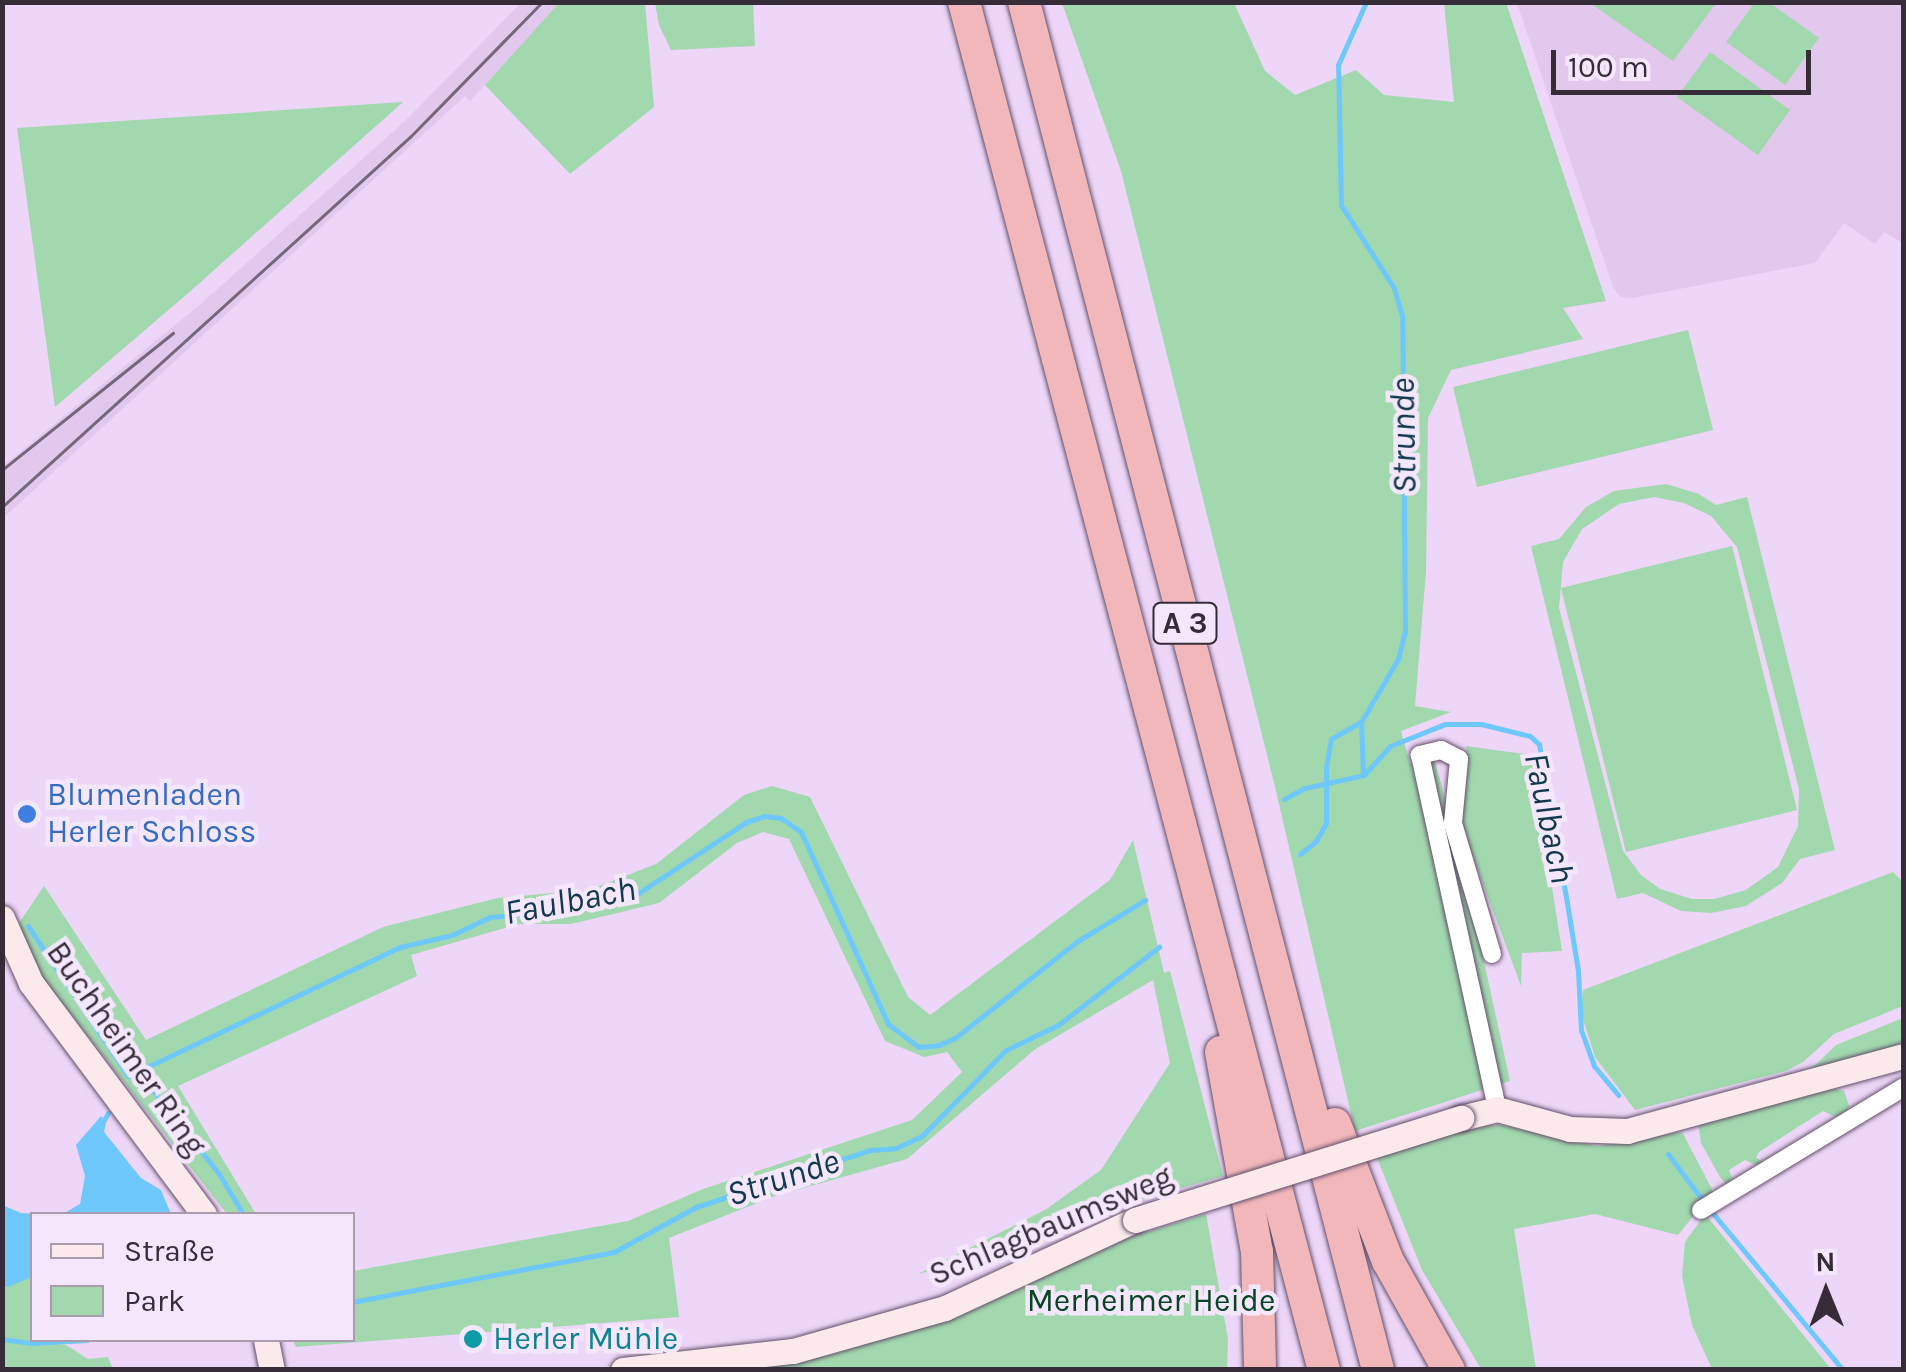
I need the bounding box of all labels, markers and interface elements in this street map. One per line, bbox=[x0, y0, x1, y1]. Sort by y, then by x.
scale bar bbox=[1556, 30, 1816, 92]
text: 100 m bbox=[1568, 49, 1649, 85]
water label: Strunde bbox=[1382, 378, 1426, 494]
road number: A 3 bbox=[1150, 598, 1220, 648]
water label: Faulbach bbox=[1515, 749, 1583, 887]
place label: Blumenladen Herler Schloss bbox=[47, 777, 256, 852]
marker: Blumenladen Herler Schloss bbox=[16, 803, 38, 825]
water label: Faulbach bbox=[501, 868, 639, 934]
street label: Buchheimer Ring bbox=[38, 935, 214, 1163]
water label: Strunde bbox=[721, 1140, 845, 1216]
street label: Schlagbaumsweg bbox=[924, 1157, 1178, 1295]
legend bbox=[30, 1212, 355, 1342]
text: Straße bbox=[124, 1233, 215, 1269]
north arrow bbox=[1776, 1242, 1876, 1342]
text: N bbox=[1815, 1245, 1836, 1278]
park label: Merheimer Heide bbox=[1027, 1282, 1275, 1320]
text: Park bbox=[124, 1283, 185, 1319]
place label: Herler Mühle bbox=[493, 1320, 678, 1358]
marker: Herler Mühle bbox=[462, 1328, 484, 1350]

